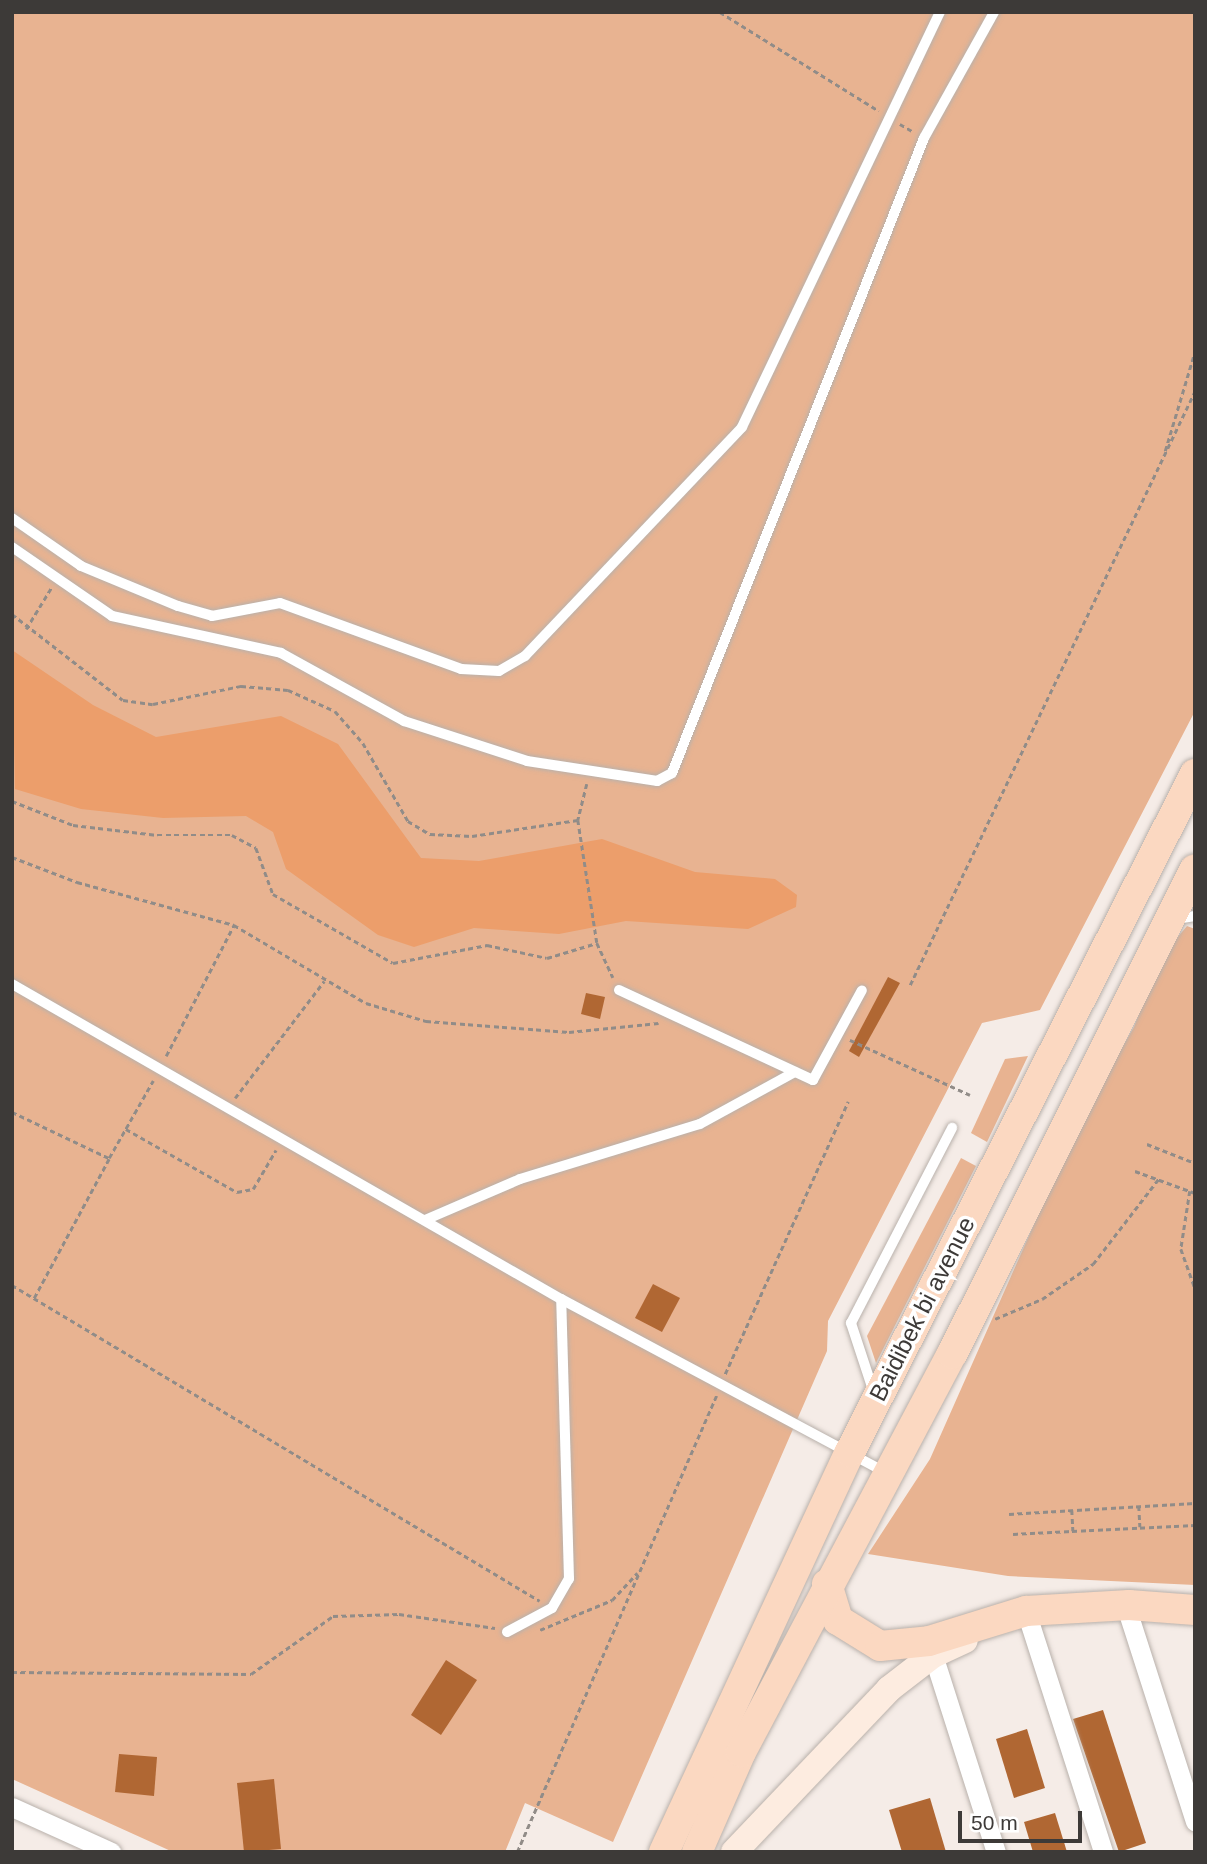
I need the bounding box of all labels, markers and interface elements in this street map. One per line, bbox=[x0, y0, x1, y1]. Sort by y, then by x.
street label: Baidibek bi avenue bbox=[863, 1212, 981, 1406]
scale bar bbox=[962, 1798, 1086, 1842]
text: 50 m bbox=[971, 1811, 1018, 1834]

